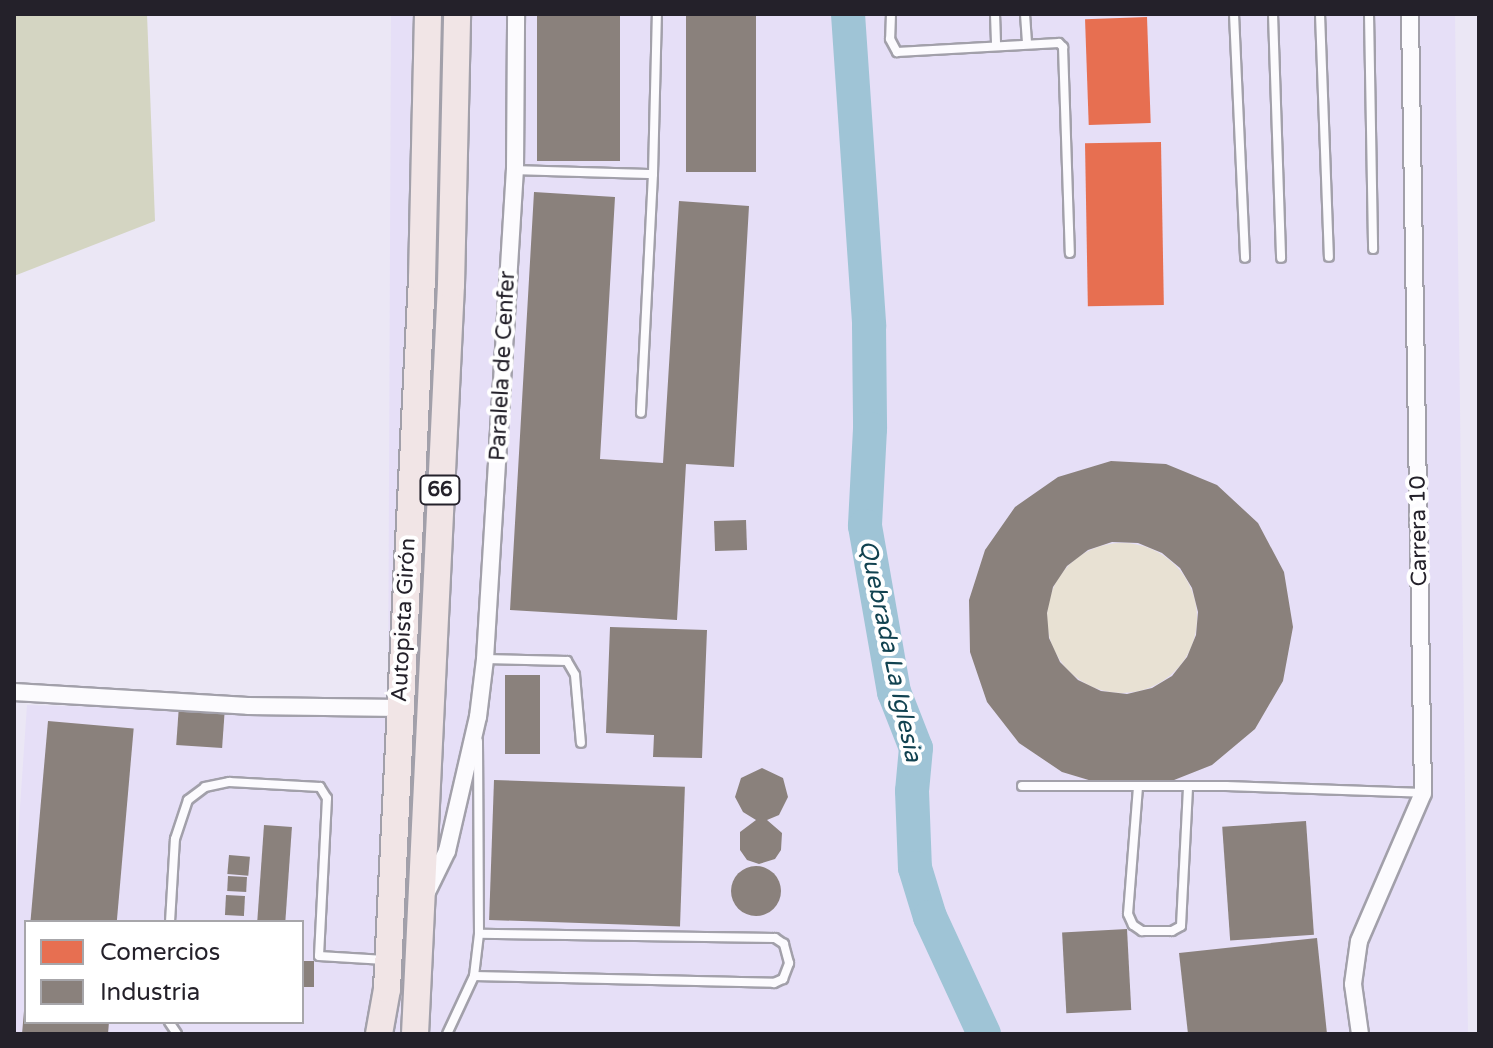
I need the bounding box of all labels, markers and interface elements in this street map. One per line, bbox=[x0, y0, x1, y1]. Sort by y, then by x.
street label: Paralela de Cenfer bbox=[485, 270, 521, 462]
road number: 66 bbox=[418, 474, 462, 506]
street label: Carrera 10 bbox=[1405, 475, 1433, 587]
street label: Autopista Girón bbox=[387, 537, 421, 703]
water label: Quebrada La Iglesia bbox=[852, 538, 928, 764]
legend bbox=[24, 920, 304, 1024]
text: Comercios bbox=[100, 938, 220, 967]
text: Industria bbox=[100, 978, 200, 1007]

